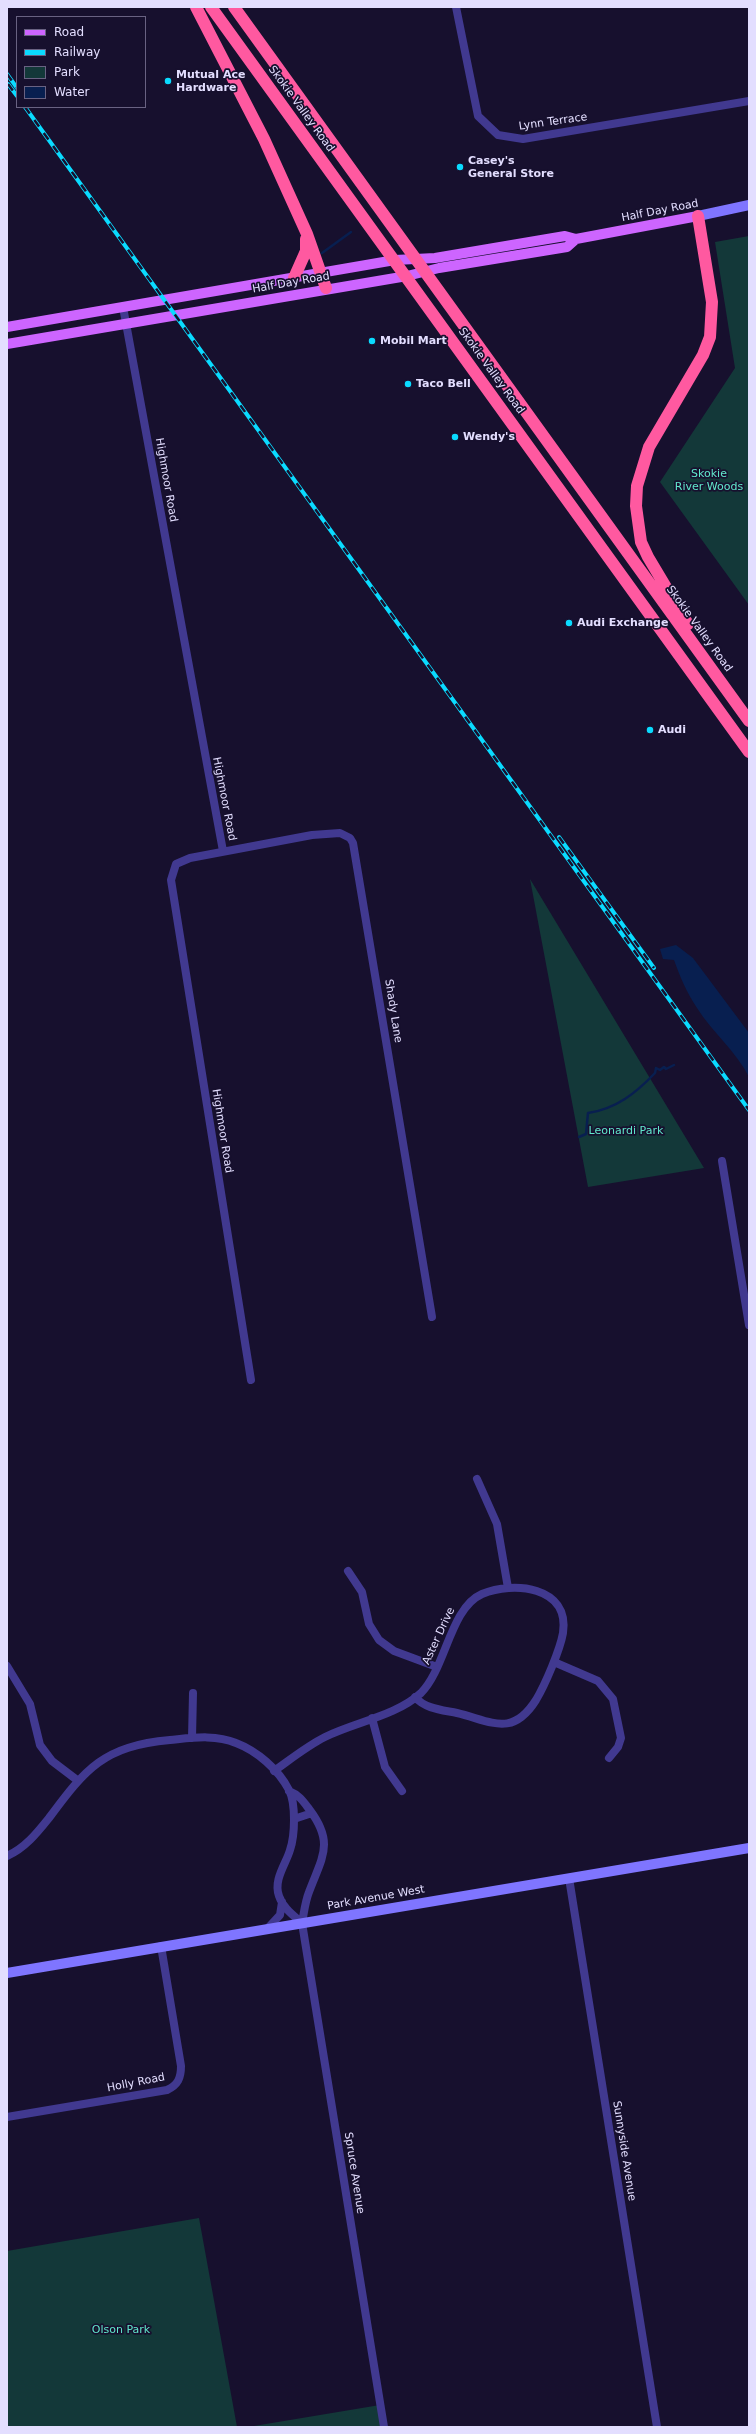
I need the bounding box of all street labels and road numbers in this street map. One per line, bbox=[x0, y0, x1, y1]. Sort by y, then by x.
street label: Skokie Valley Road bbox=[265, 63, 337, 155]
street label: Lynn Terrace bbox=[518, 111, 588, 133]
street label: Half Day Road bbox=[620, 197, 700, 225]
street label: Half Day Road bbox=[251, 270, 331, 296]
street label: Skokie Valley Road bbox=[455, 325, 527, 417]
street label: Highmoor Road bbox=[152, 437, 180, 523]
street label: Skokie Valley Road bbox=[663, 583, 735, 675]
street label: Highmoor Road bbox=[209, 756, 239, 842]
street label: Shady Lane bbox=[381, 978, 405, 1044]
street label: Highmoor Road bbox=[209, 1088, 235, 1174]
street label: Aster Drive bbox=[420, 1605, 458, 1667]
street label: Park Avenue West bbox=[326, 1883, 426, 1913]
street label: Holly Road bbox=[106, 2071, 166, 2095]
street label: Sunnyside Avenue bbox=[610, 2100, 638, 2202]
street label: Spruce Avenue bbox=[341, 2131, 367, 2215]

